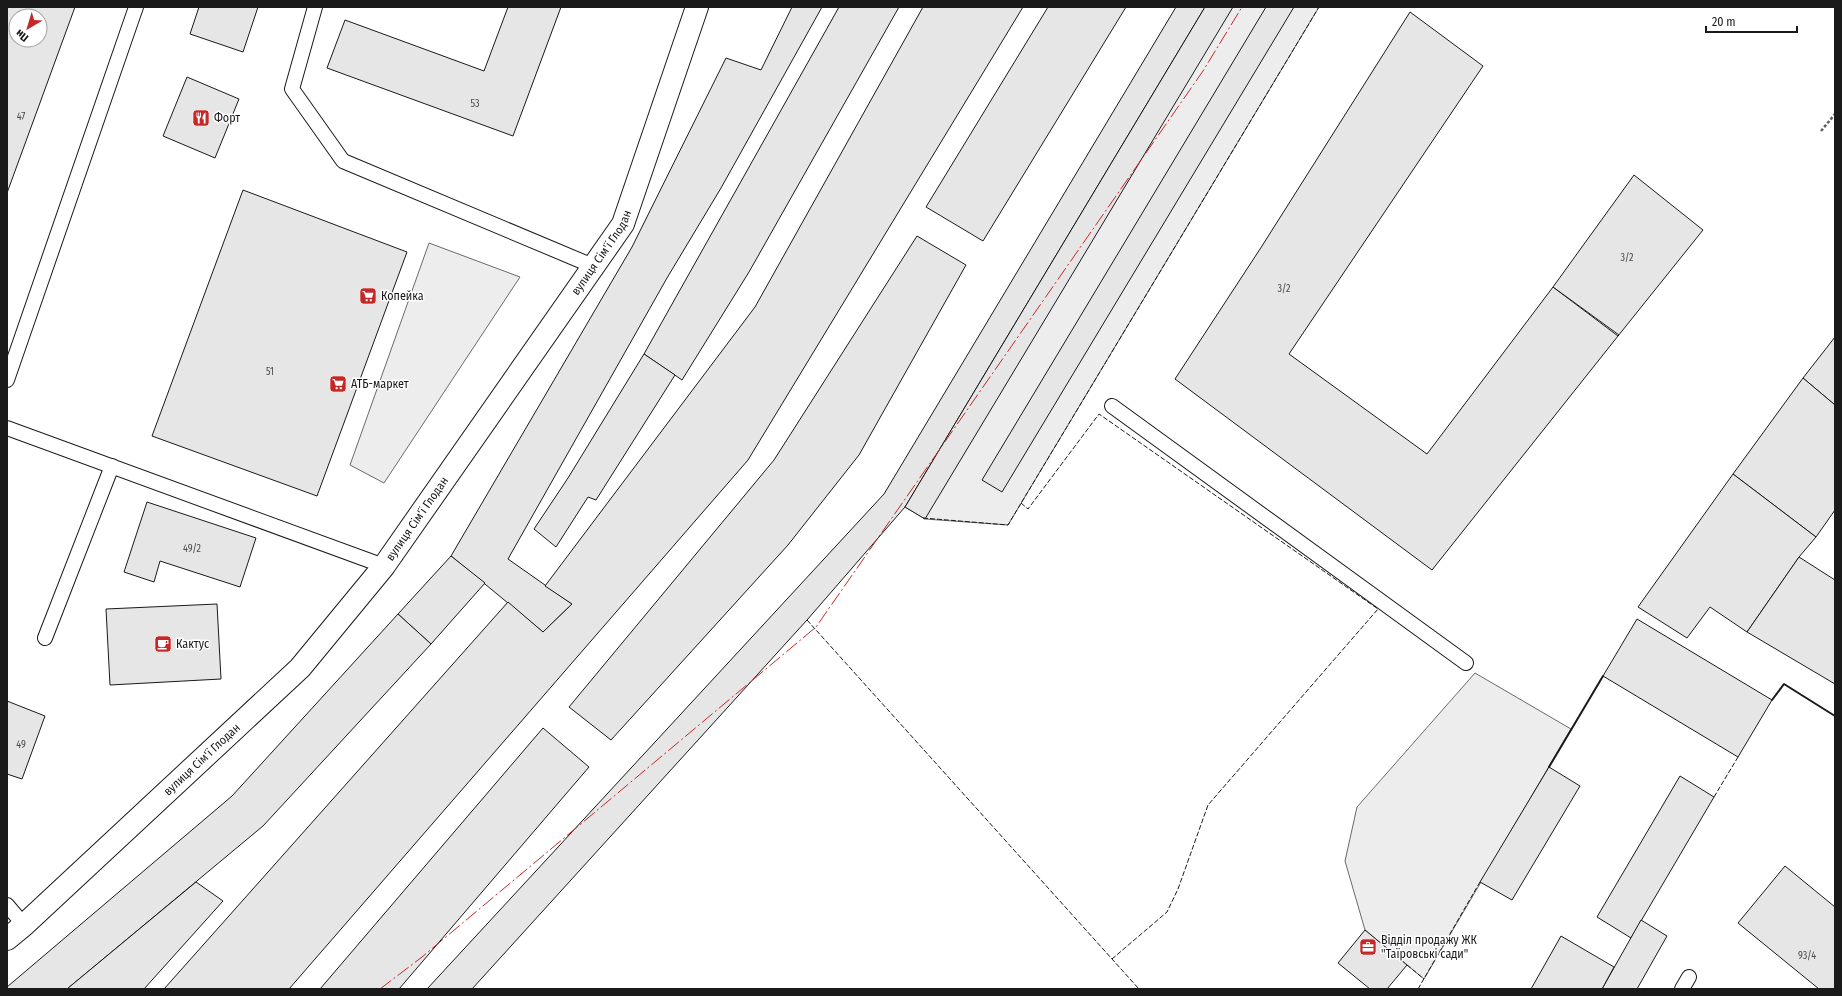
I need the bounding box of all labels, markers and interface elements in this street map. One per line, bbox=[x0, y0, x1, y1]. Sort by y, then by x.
north arrow bbox=[8, 8, 48, 48]
scale bar bbox=[1706, 8, 1797, 34]
text: 20 m bbox=[1712, 15, 1736, 29]
text: Пн bbox=[13, 26, 31, 44]
house number: 53 bbox=[470, 98, 480, 110]
restaurant icon: Форт bbox=[191, 108, 211, 128]
house number: 47 bbox=[17, 111, 25, 123]
place label: Форт bbox=[214, 111, 240, 125]
street label: вулиця Сім'ї Глодан bbox=[569, 208, 634, 298]
house number: 3/2 bbox=[1621, 252, 1634, 264]
house number: 3/2 bbox=[1278, 283, 1291, 295]
supermarket icon: Копейка bbox=[358, 286, 378, 306]
place label: Копейка bbox=[381, 289, 424, 303]
house number: 51 bbox=[266, 366, 274, 378]
supermarket icon: АТБ-маркет bbox=[328, 374, 348, 394]
place label: АТБ-маркет bbox=[351, 377, 409, 391]
street label: вулиця Сім'ї Глодан bbox=[383, 474, 451, 563]
house number: 49/2 bbox=[183, 543, 201, 555]
cafe icon: Кактус bbox=[153, 634, 173, 654]
place label: Кактус bbox=[176, 637, 209, 651]
street label: вулиця Сім'ї Глодан bbox=[161, 721, 243, 798]
house number: 49 bbox=[16, 739, 26, 751]
place label: Відділ продажу ЖК "Таїровські сади" bbox=[1381, 933, 1477, 961]
office icon: Відділ продажу ЖК "Таїровські сади" bbox=[1358, 937, 1378, 957]
house number: 93/4 bbox=[1798, 950, 1816, 962]

